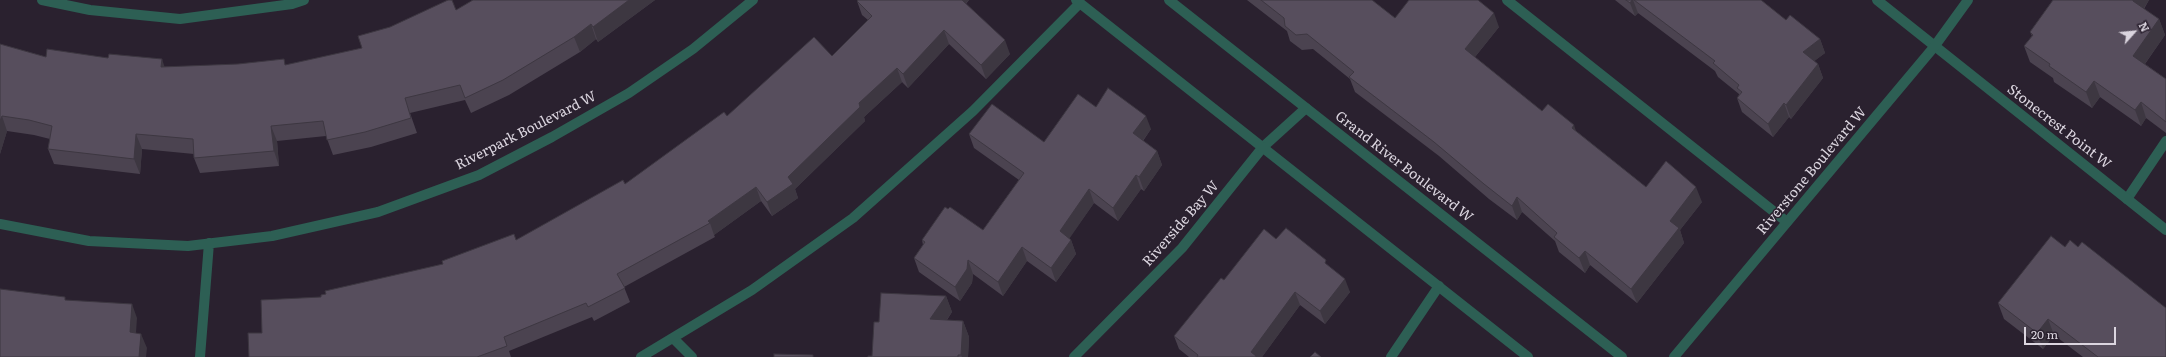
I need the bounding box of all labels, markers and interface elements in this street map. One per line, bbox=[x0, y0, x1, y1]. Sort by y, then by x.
north arrow bbox=[2114, 12, 2154, 52]
text: N bbox=[2135, 19, 2154, 34]
street label: Stonecrest Point W bbox=[2004, 81, 2114, 173]
street label: Riverpark Boulevard W bbox=[453, 88, 599, 174]
street label: Riverstone Boulevard W bbox=[1754, 104, 1870, 238]
street label: Grand River Boulevard W bbox=[1332, 108, 1476, 226]
street label: Riverside Bay W bbox=[1139, 178, 1223, 270]
scale bar bbox=[2026, 319, 2118, 345]
text: 20 m bbox=[2031, 325, 2058, 343]

